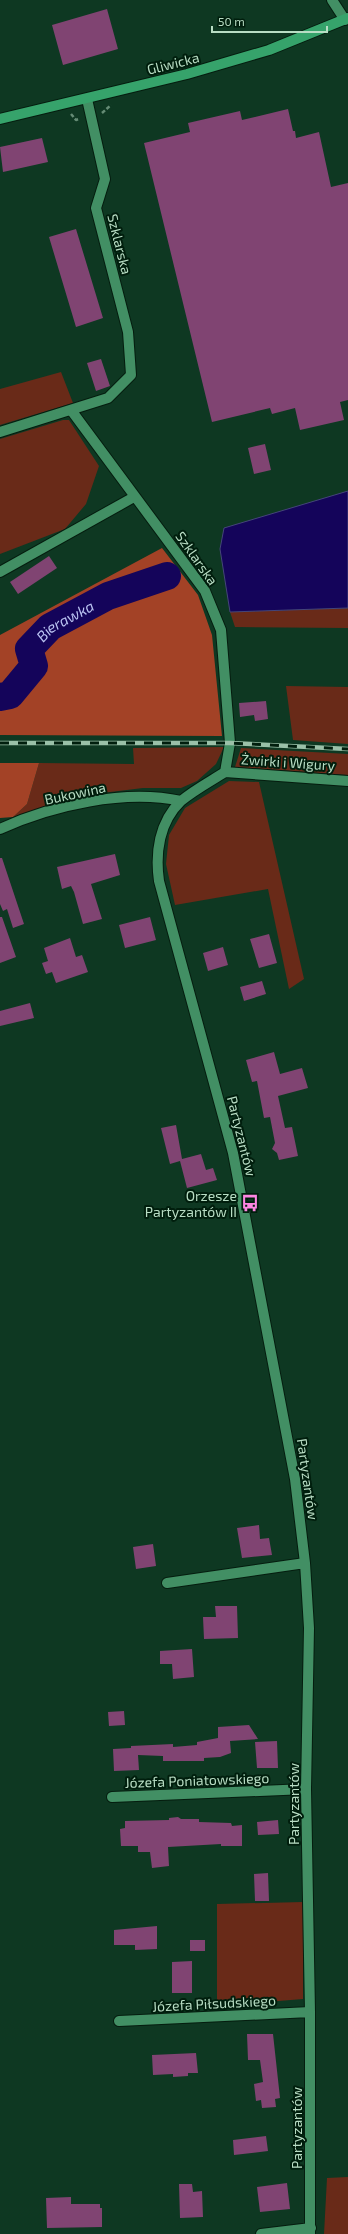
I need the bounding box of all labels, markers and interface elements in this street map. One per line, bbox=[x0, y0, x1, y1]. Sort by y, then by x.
scale bar bbox=[212, 8, 327, 34]
text: 50 m bbox=[218, 14, 245, 28]
street label: Gliwicka bbox=[145, 48, 201, 78]
street label: Szklarska bbox=[104, 212, 136, 276]
street label: Szklarska bbox=[172, 528, 222, 588]
water label: Bierawka bbox=[32, 596, 97, 645]
street label: Żwirki i Wigury bbox=[240, 750, 336, 774]
street label: Bukowina bbox=[43, 778, 107, 808]
street label: Partyzantów bbox=[224, 1094, 260, 1178]
place label: Orzesze Partyzantów II bbox=[145, 1187, 237, 1220]
bus stop icon: Orzesze Partyzantów II bbox=[240, 1193, 260, 1213]
street label: Partyzantów bbox=[294, 1437, 322, 1521]
street label: Partyzantów bbox=[285, 1763, 302, 1845]
street label: Józefa Poniatowskiego bbox=[124, 1769, 270, 1791]
street label: Józefa Piłsudskiego bbox=[152, 1991, 276, 2015]
street label: Partyzantów bbox=[288, 2087, 305, 2169]

